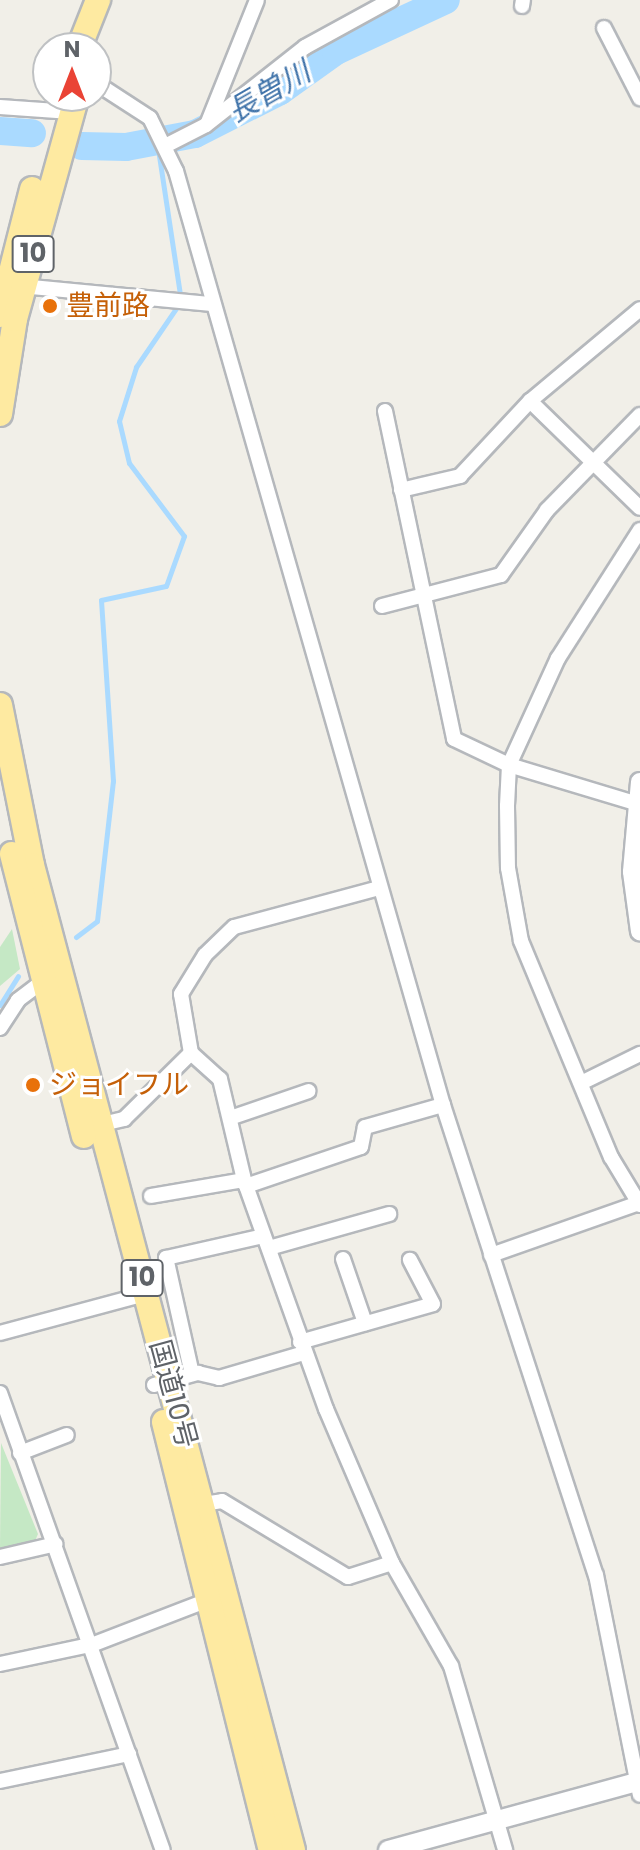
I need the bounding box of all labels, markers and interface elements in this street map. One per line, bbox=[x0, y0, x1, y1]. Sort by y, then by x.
north arrow bbox=[32, 32, 112, 112]
text: N bbox=[64, 34, 80, 65]
water label: 長曽川 bbox=[221, 54, 317, 130]
road number: 10 bbox=[11, 232, 55, 276]
place label: 豊前路 bbox=[66, 289, 150, 323]
marker: 豊前路 bbox=[41, 297, 59, 315]
place label: ジョイフル bbox=[49, 1068, 189, 1102]
marker: ジョイフル bbox=[24, 1076, 42, 1094]
road number: 10 bbox=[120, 1256, 164, 1300]
street label: 国道10号 bbox=[142, 1336, 204, 1452]

